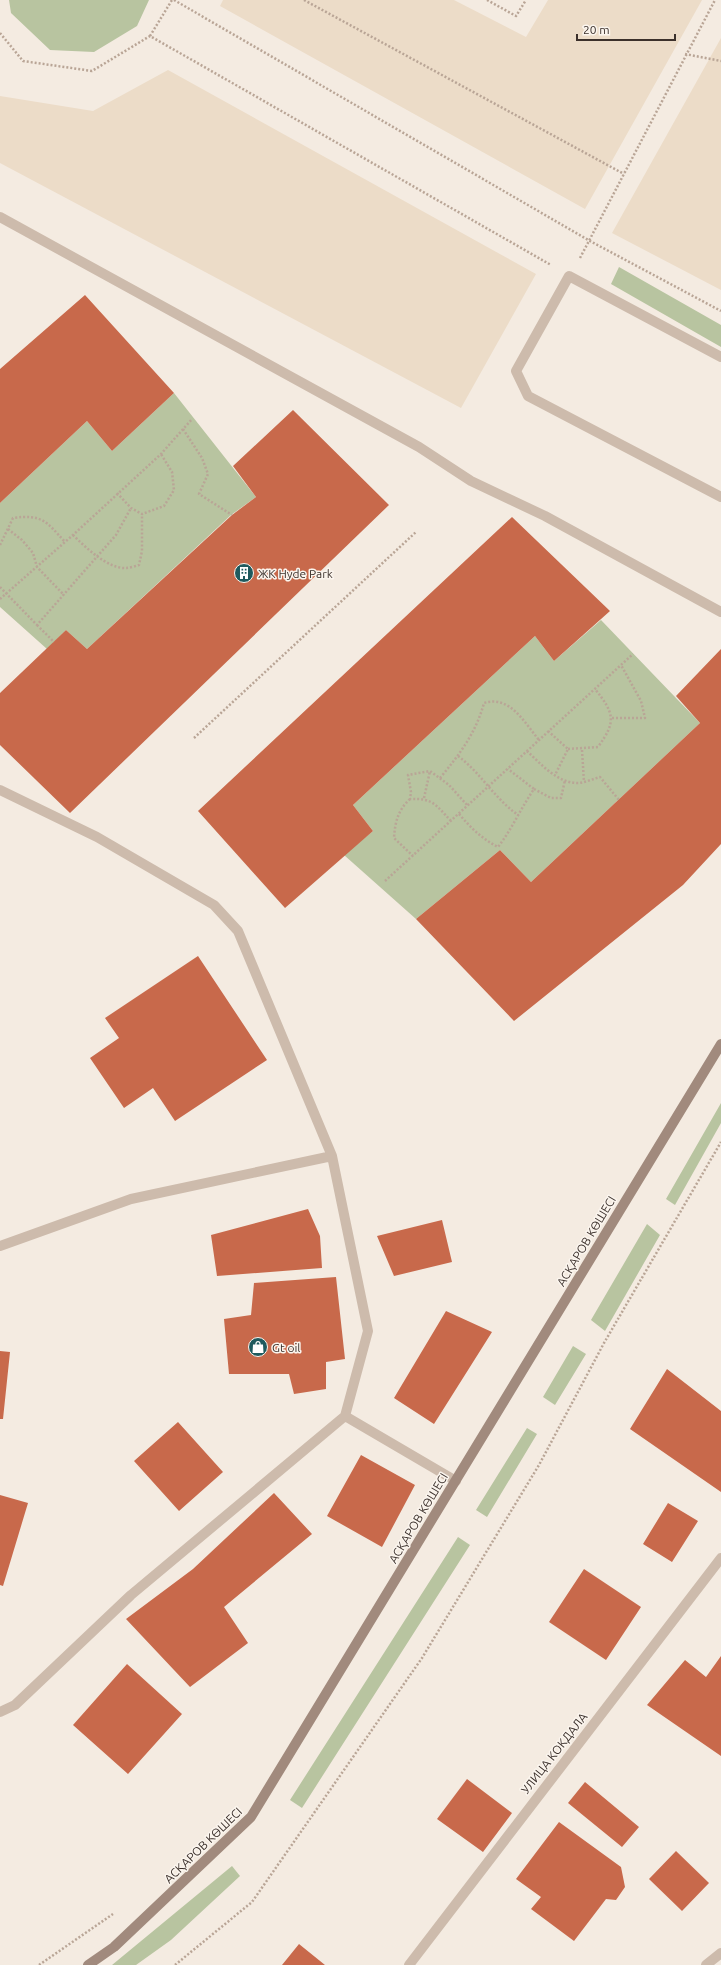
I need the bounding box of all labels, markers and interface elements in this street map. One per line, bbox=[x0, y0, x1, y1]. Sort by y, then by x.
scale bar bbox=[577, 16, 675, 42]
text: 20 m bbox=[583, 23, 610, 36]
building icon: ЖК Hyde Park bbox=[233, 562, 255, 584]
place label: ЖК Hyde Park bbox=[258, 567, 333, 580]
street label: АСҚАРОВ КӨШЕСІ bbox=[554, 1194, 618, 1288]
shop icon: Gt oil bbox=[247, 1336, 269, 1358]
place label: Gt oil bbox=[272, 1341, 301, 1354]
street label: АСҚАРОВ КӨШЕСІ bbox=[386, 1471, 450, 1565]
street label: УЛИЦА КОКДАЛА bbox=[518, 1710, 590, 1796]
street label: АСҚАРОВ КӨШЕСІ bbox=[162, 1805, 244, 1885]

